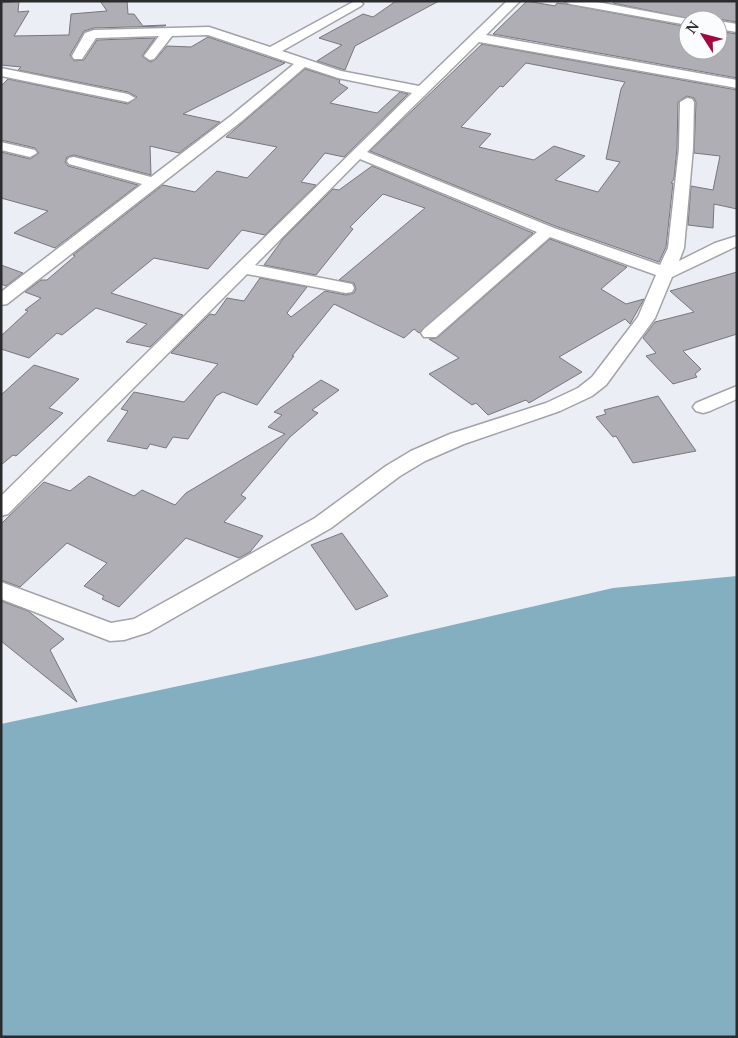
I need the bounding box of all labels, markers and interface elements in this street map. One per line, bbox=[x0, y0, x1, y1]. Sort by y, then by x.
north arrow bbox=[678, 10, 728, 60]
text: N bbox=[681, 17, 703, 37]

